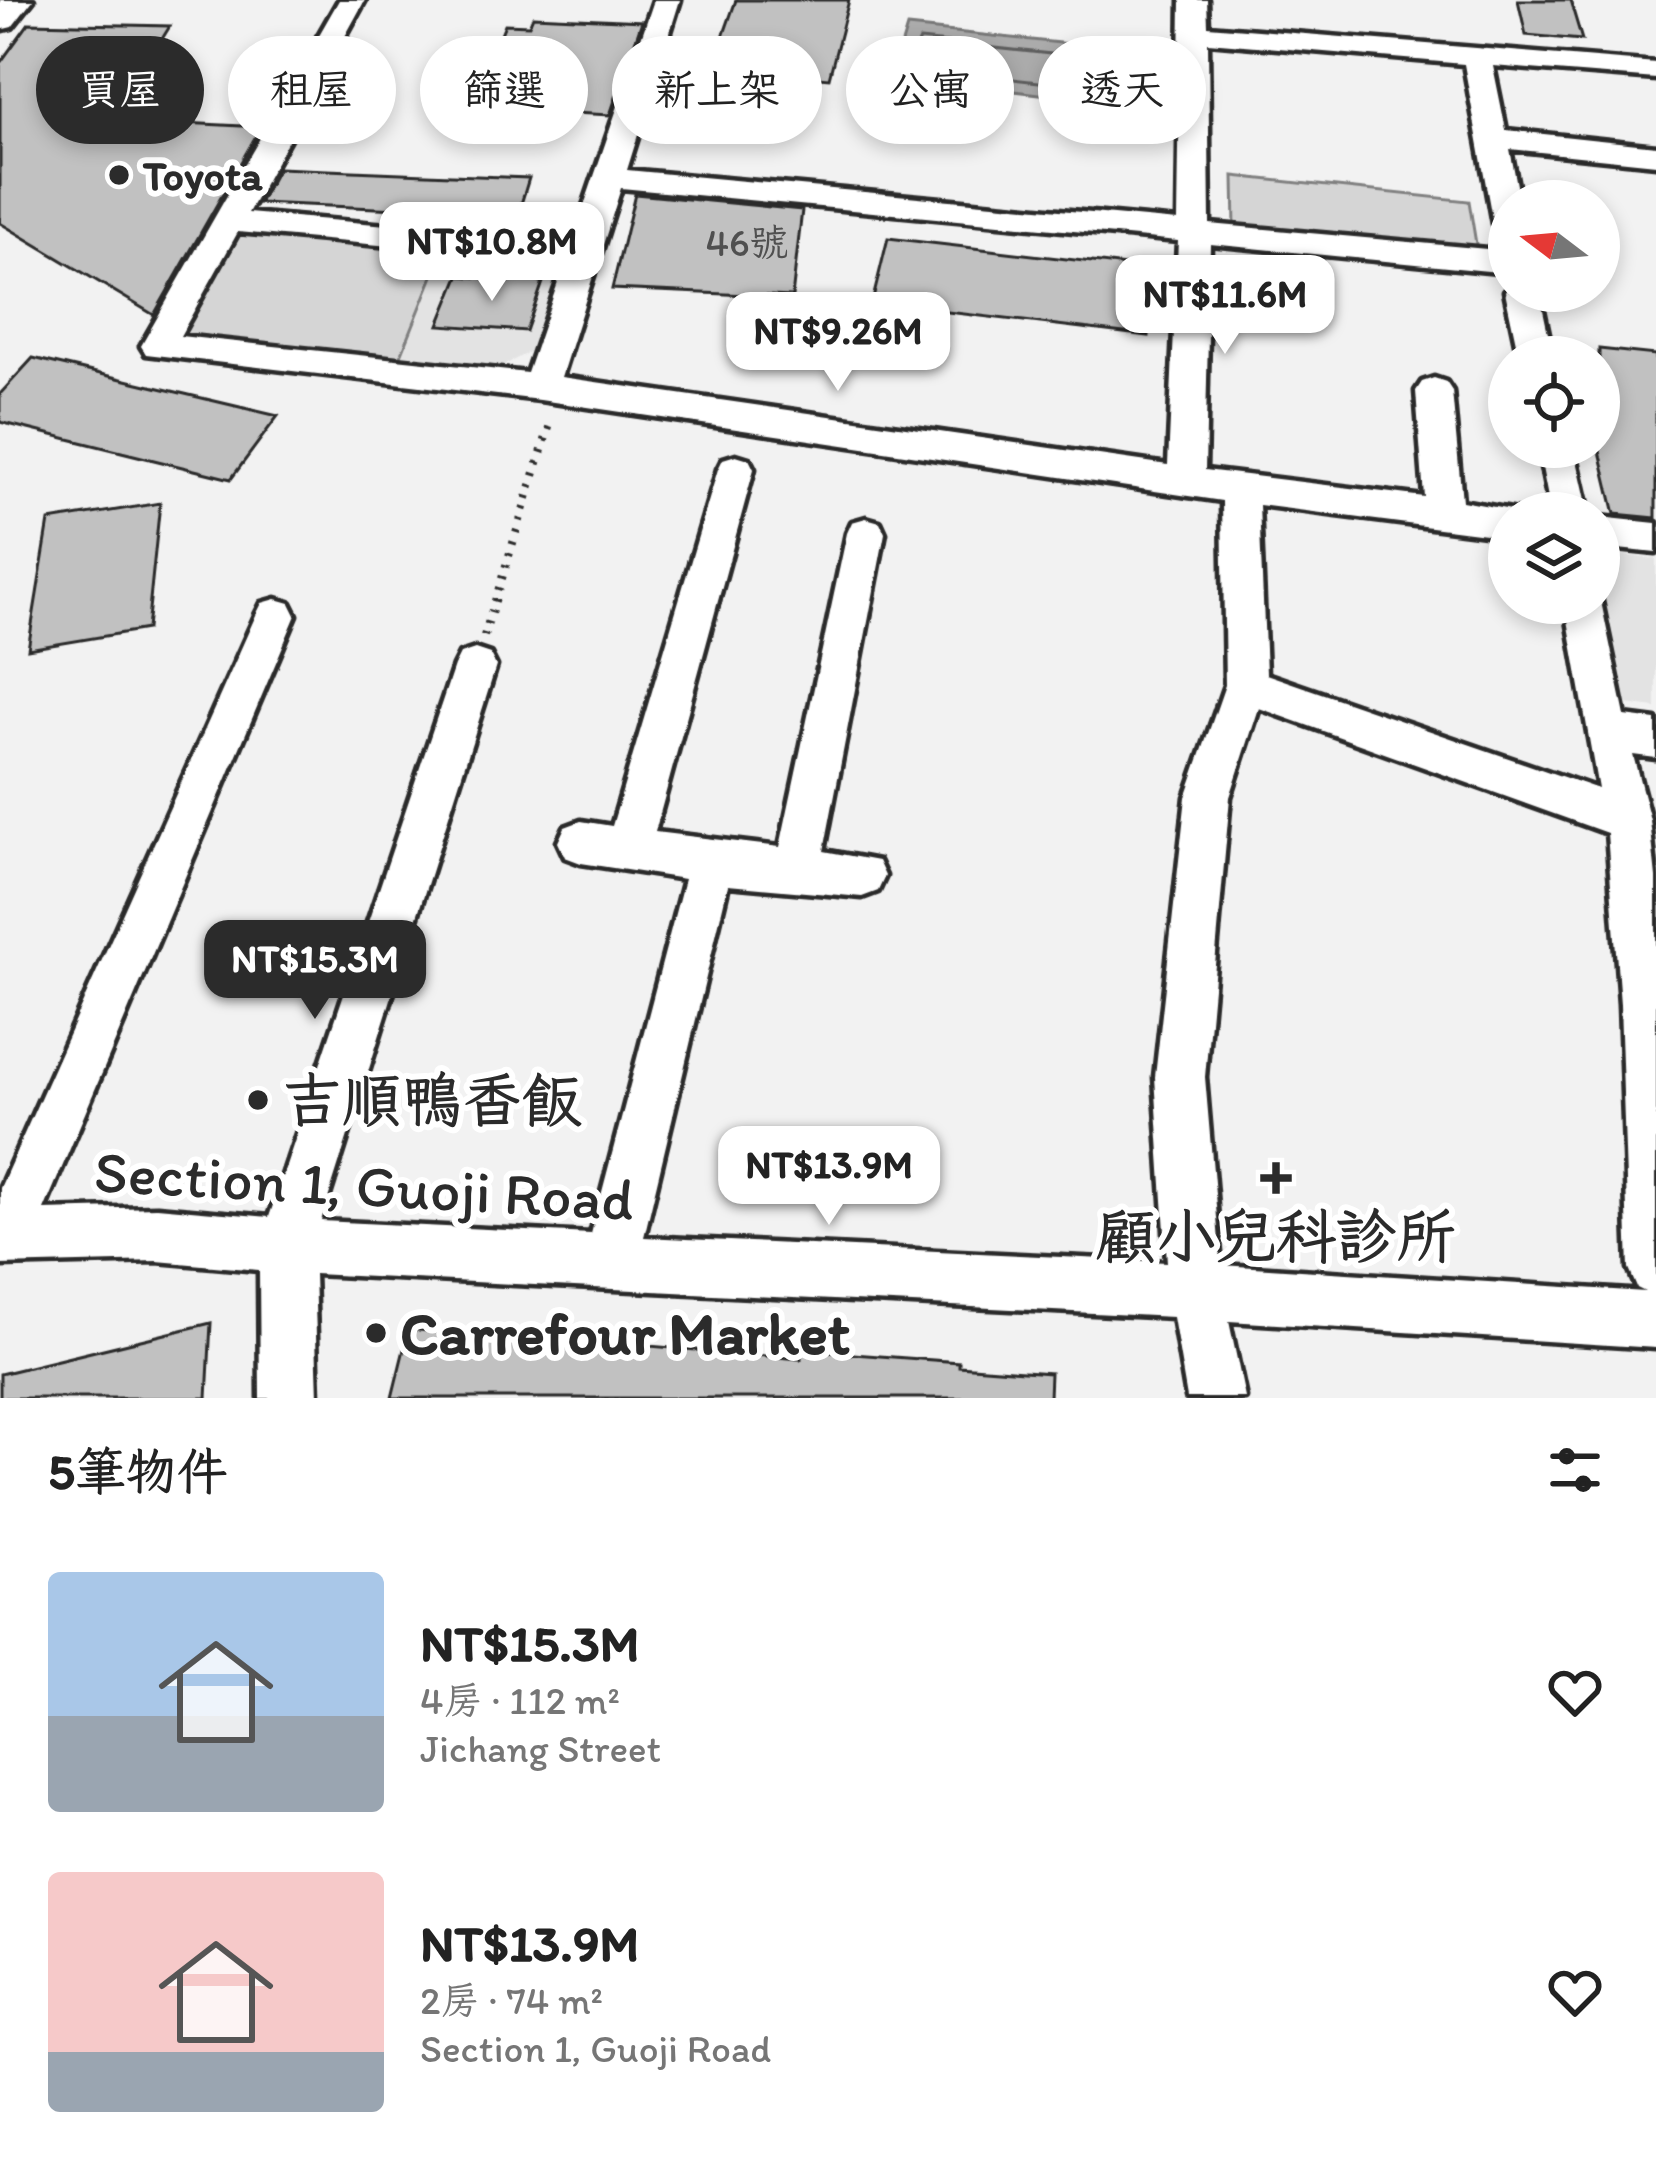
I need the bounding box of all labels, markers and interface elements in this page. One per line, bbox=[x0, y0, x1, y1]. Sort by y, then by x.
chip: 買屋 bbox=[36, 36, 204, 144]
chip: 租屋 bbox=[228, 36, 396, 144]
chip: 篩選 bbox=[420, 36, 588, 144]
chip: 新上架 bbox=[612, 36, 822, 144]
chip: 公寓 bbox=[846, 36, 1014, 144]
chip: 透天 bbox=[1038, 36, 1206, 144]
place label: Toyota bbox=[142, 150, 263, 201]
marker: Toyota bbox=[106, 162, 132, 188]
north arrow bbox=[1488, 180, 1620, 312]
map controls bbox=[1488, 180, 1620, 624]
pin: NT$10.8M bbox=[368, 202, 616, 304]
text: NT$10.8M bbox=[406, 217, 578, 264]
house number: 46號 bbox=[705, 219, 789, 266]
pin: NT$11.6M bbox=[1101, 255, 1349, 357]
text: NT$11.6M bbox=[1143, 270, 1307, 317]
pin: NT$9.26M bbox=[714, 292, 962, 394]
text: NT$9.26M bbox=[753, 307, 923, 354]
button: locate bbox=[1488, 336, 1620, 468]
button: layers bbox=[1488, 492, 1620, 624]
pin: NT$15.3M bbox=[191, 920, 439, 1022]
text: NT$15.3M bbox=[231, 935, 399, 982]
place label: 吉順鴨香飯 bbox=[282, 1064, 582, 1136]
marker: 吉順鴨香飯 bbox=[245, 1087, 271, 1113]
pin: NT$13.9M bbox=[705, 1126, 953, 1228]
street label: Section 1, Guoji Road bbox=[92, 1135, 636, 1235]
text: NT$13.9M bbox=[745, 1141, 913, 1188]
marker: 顧小兒科診所 bbox=[1260, 1162, 1292, 1194]
place label: 顧小兒科診所 bbox=[1096, 1200, 1456, 1272]
place label: Carrefour Market bbox=[400, 1297, 850, 1369]
marker: Carrefour Market bbox=[363, 1320, 389, 1346]
icon: filters bbox=[1542, 1437, 1608, 1503]
text: 5筆物件 bbox=[48, 1441, 228, 1502]
text: NT$15.3M bbox=[420, 1613, 639, 1674]
icon: home bbox=[144, 1620, 288, 1764]
icon: heart bbox=[1542, 1659, 1608, 1725]
text: 4房 · 112 m² bbox=[420, 1677, 620, 1724]
text: Jichang Street bbox=[420, 1725, 661, 1772]
text: NT$13.9M bbox=[420, 1913, 639, 1974]
icon: home bbox=[144, 1920, 288, 2064]
icon: heart bbox=[1542, 1959, 1608, 2025]
text: 2房 · 74 m² bbox=[420, 1977, 603, 2024]
text: Section 1, Guoji Road bbox=[420, 2025, 771, 2072]

